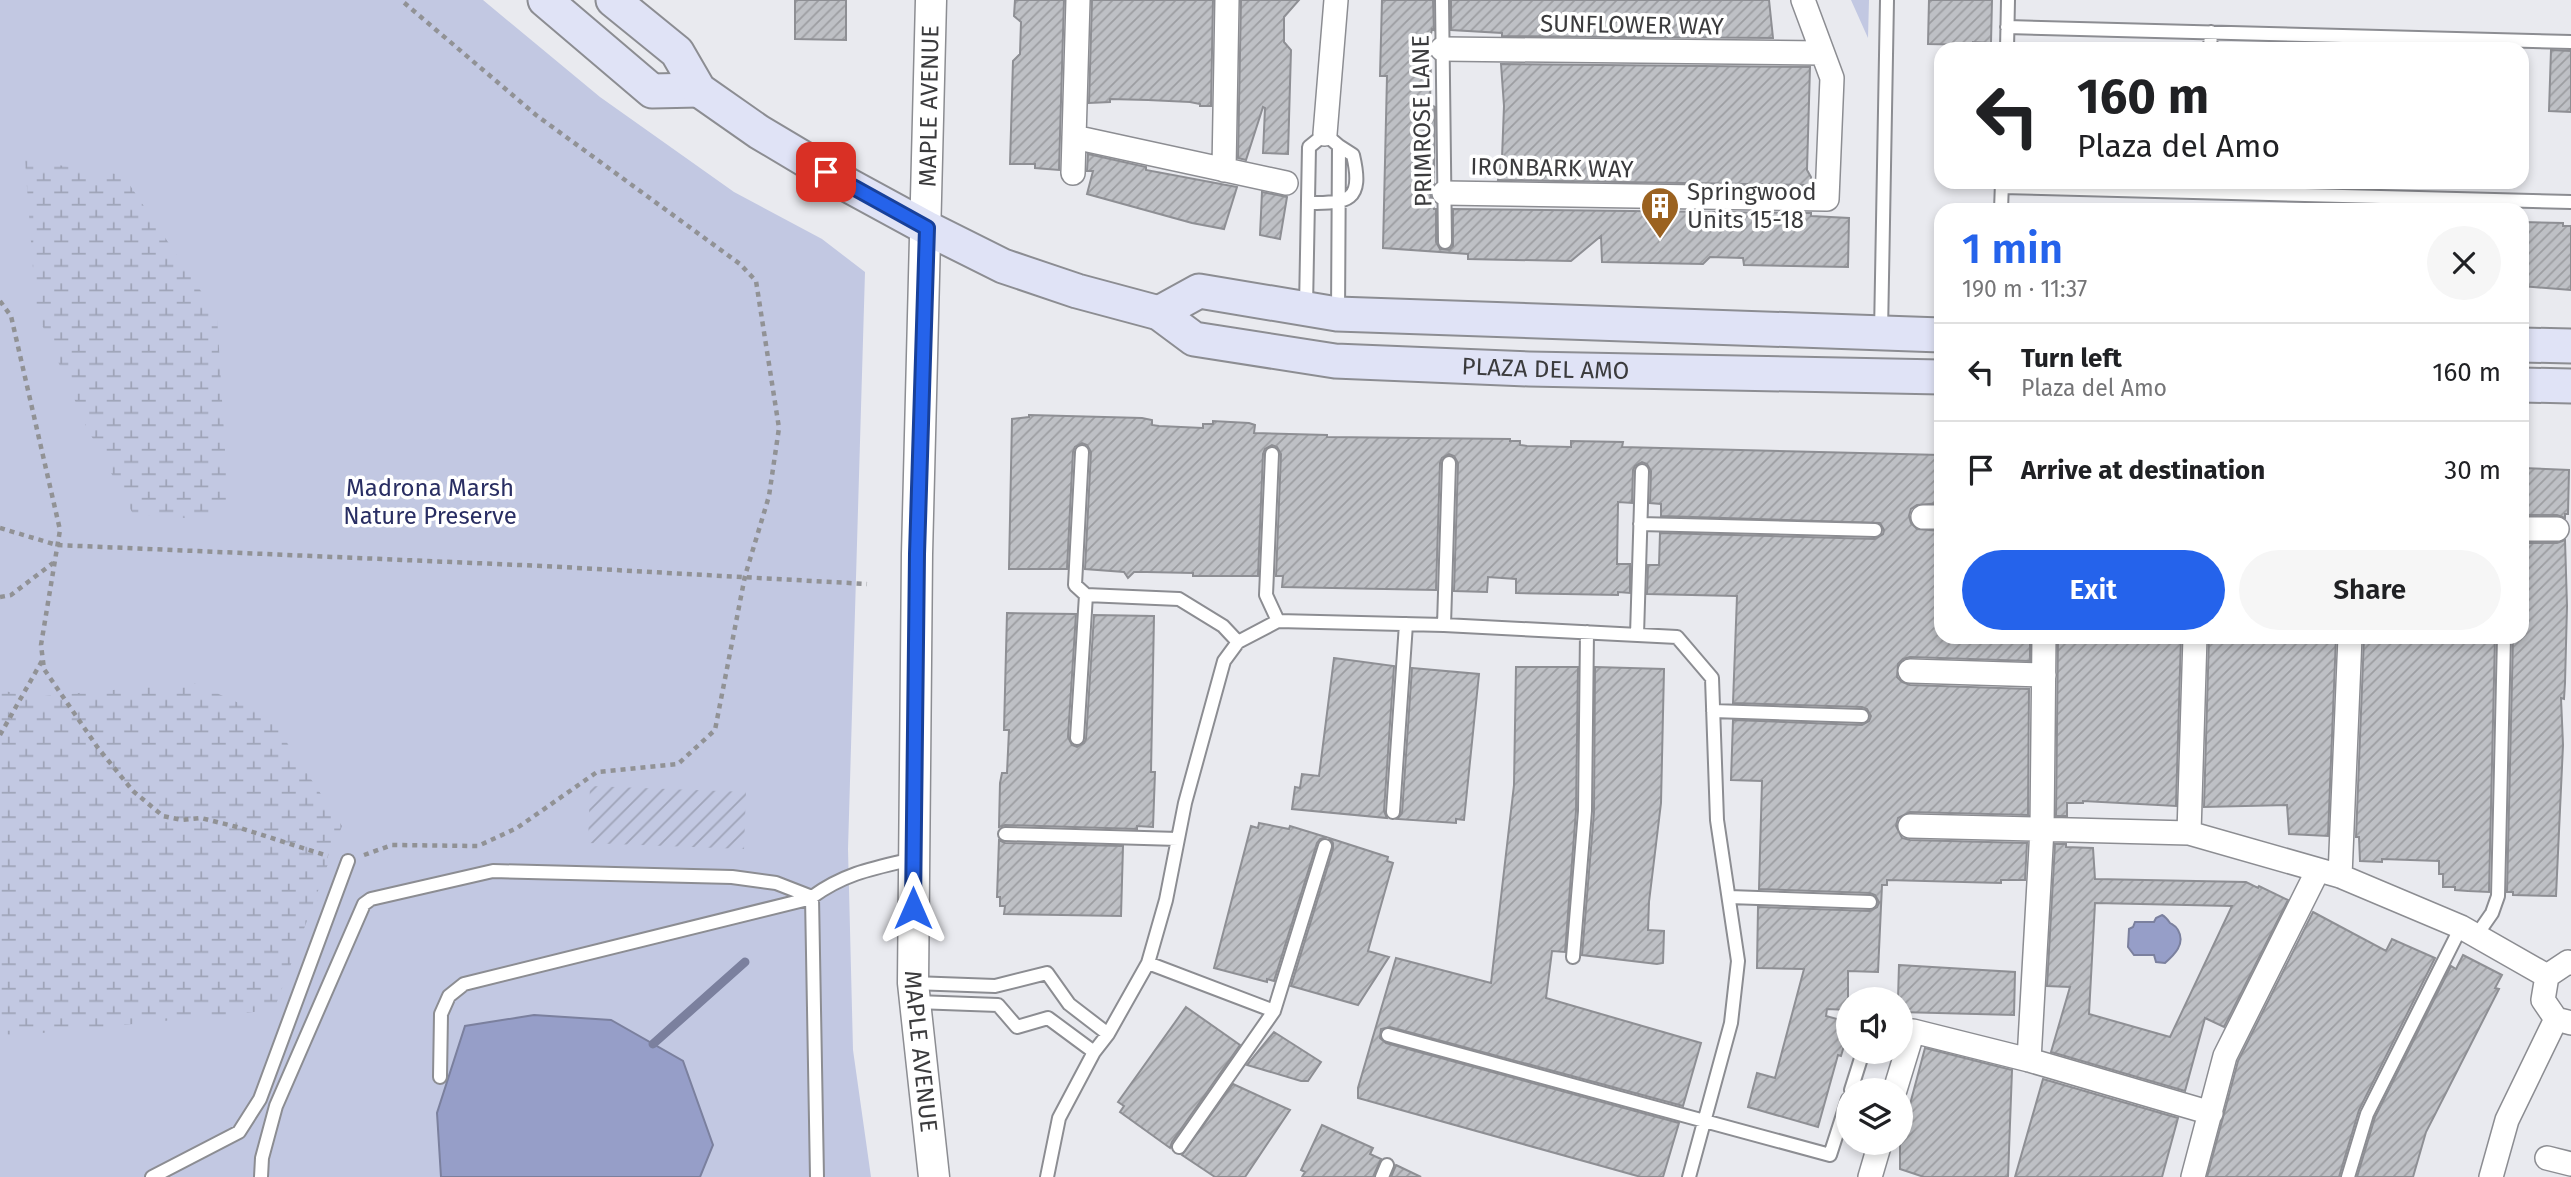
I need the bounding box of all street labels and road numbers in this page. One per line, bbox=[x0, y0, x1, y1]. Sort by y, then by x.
street label: SUNFLOWER WAY bbox=[1540, 9, 1725, 41]
street label: MAPLE AVENUE bbox=[914, 25, 944, 187]
street label: PRIMROSE LANE bbox=[1406, 35, 1438, 207]
street label: IRONBARK WAY bbox=[1470, 153, 1635, 183]
street label: PLAZA DEL AMO bbox=[1461, 352, 1630, 385]
street label: MAPLE AVENUE bbox=[899, 971, 943, 1134]

